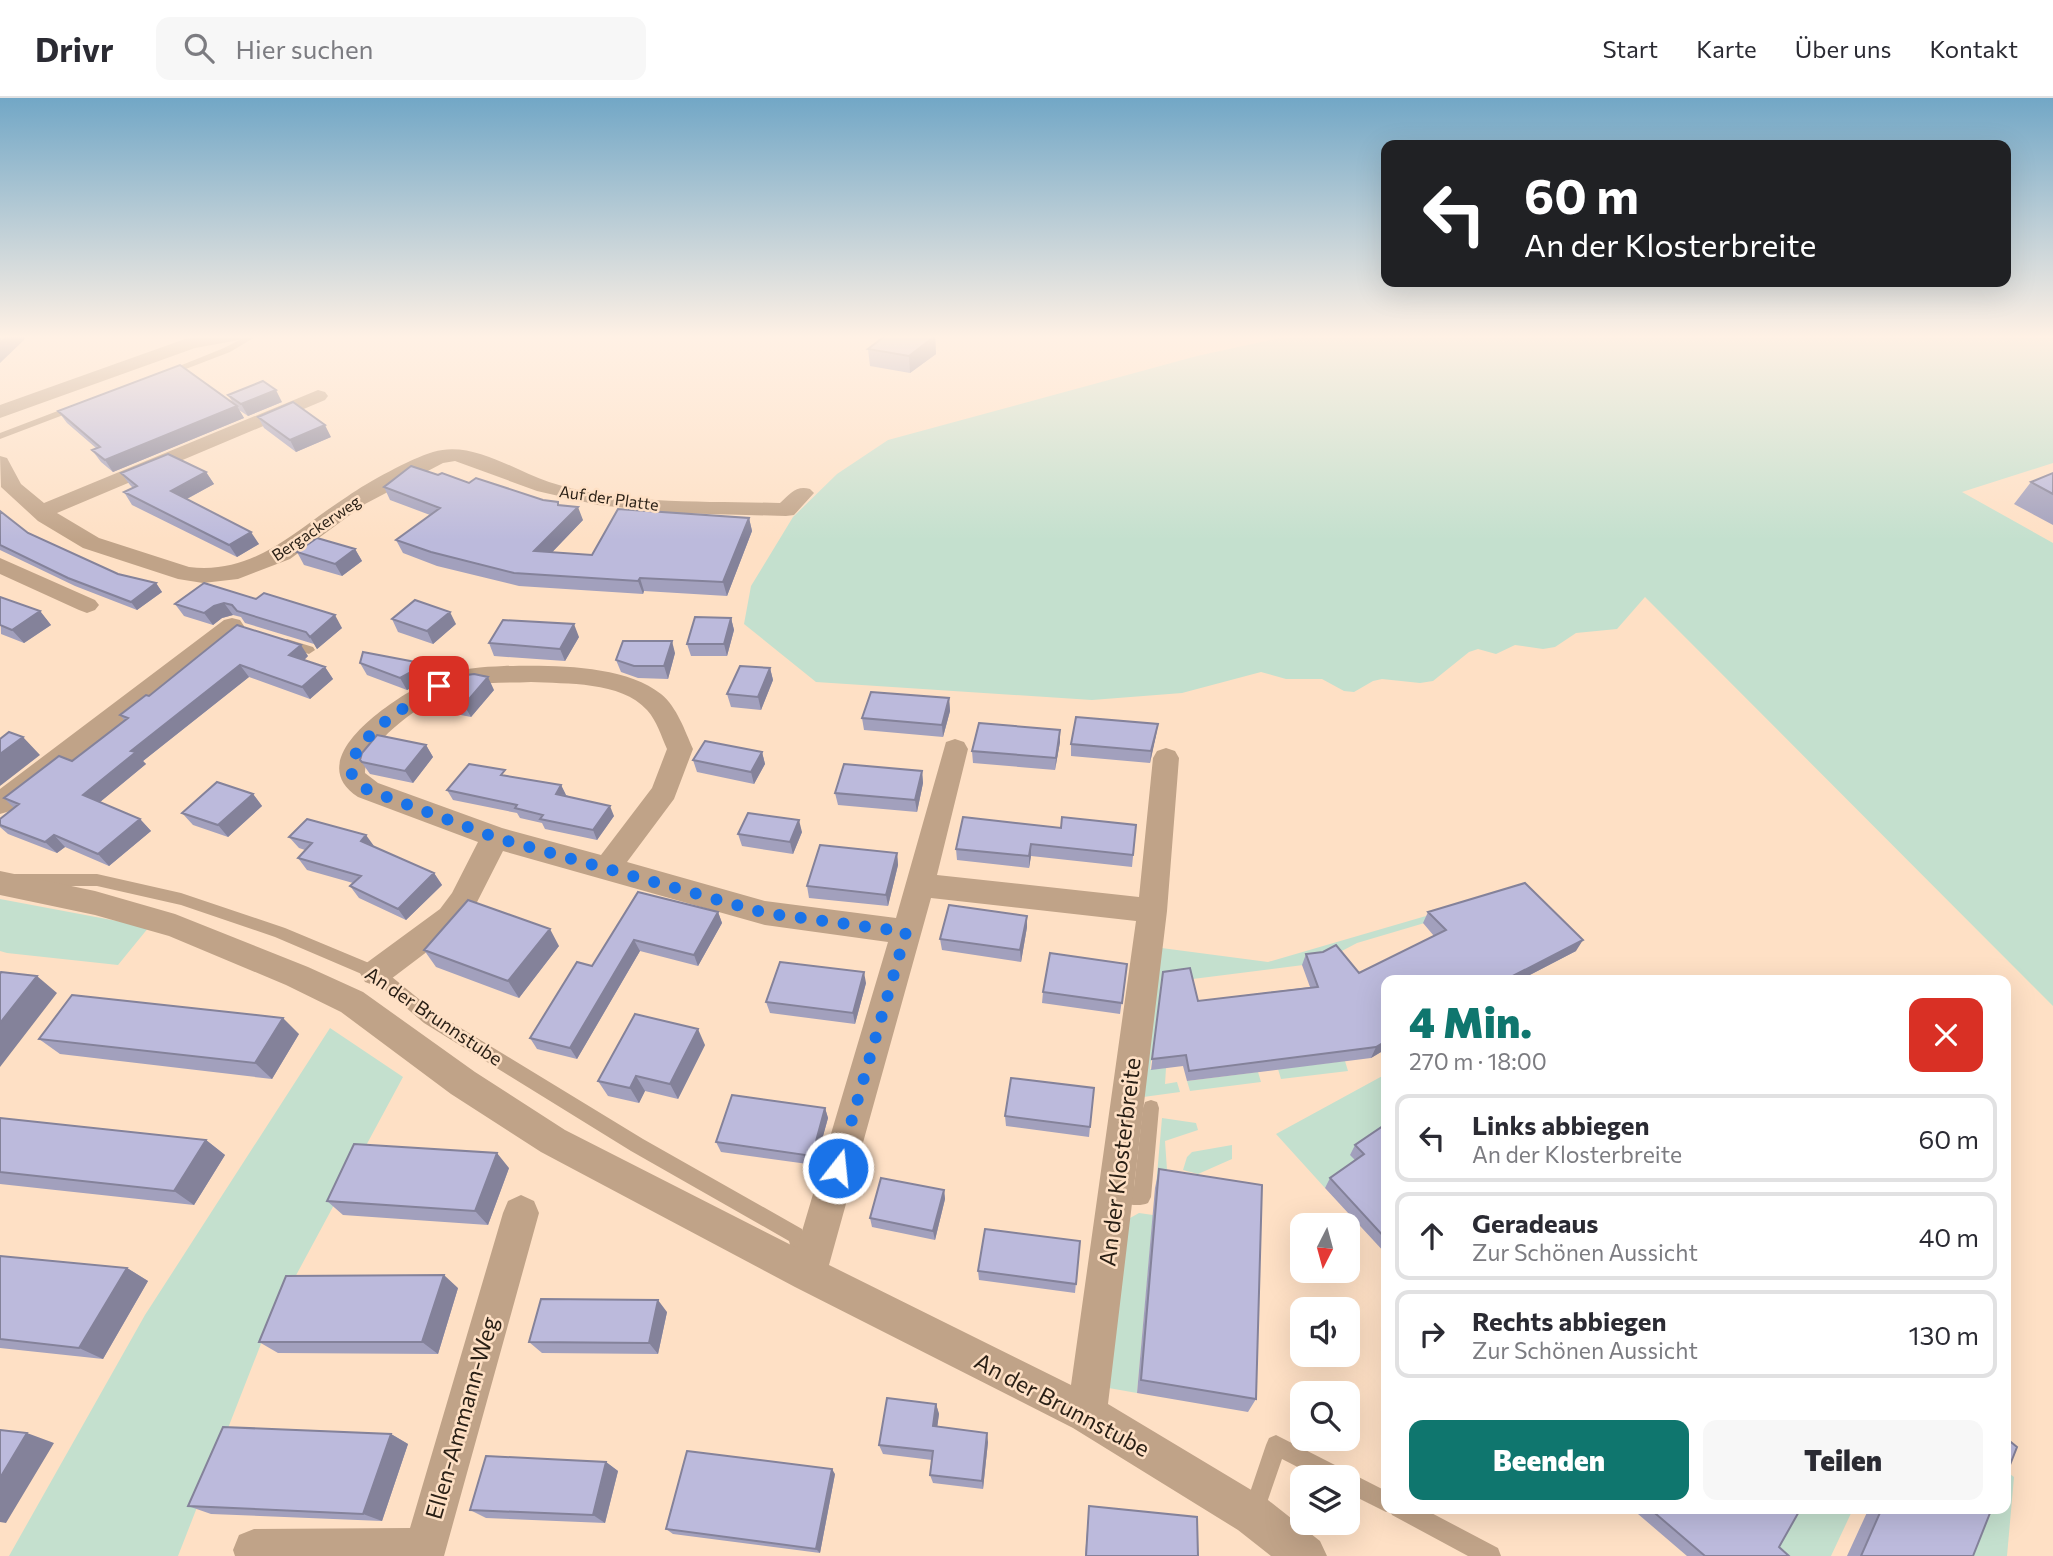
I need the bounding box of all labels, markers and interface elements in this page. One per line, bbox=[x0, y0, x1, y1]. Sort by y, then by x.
search box bbox=[156, 17, 646, 80]
text: Drivr bbox=[35, 28, 114, 69]
icon: search bbox=[180, 29, 218, 67]
text: Hier suchen bbox=[236, 33, 374, 64]
text: Start bbox=[1603, 34, 1658, 63]
text: Karte bbox=[1696, 34, 1757, 63]
text: Über uns bbox=[1795, 34, 1891, 63]
text: Kontakt bbox=[1929, 34, 2018, 63]
text: 60 m bbox=[1524, 164, 1639, 224]
icon: left bbox=[1409, 168, 1500, 259]
text: An der Klosterbreite bbox=[1524, 224, 1816, 264]
street label: Auf der Platte bbox=[558, 481, 660, 514]
street label: Bergackerweg bbox=[268, 491, 364, 564]
pin bbox=[409, 656, 469, 716]
icon: arrive bbox=[420, 667, 458, 705]
street label: An der Brunnstube bbox=[361, 961, 507, 1070]
text: 4 Min. bbox=[1409, 995, 1532, 1047]
button: close bbox=[1909, 998, 1983, 1072]
text: 270 m · 18:00 bbox=[1409, 1047, 1547, 1075]
street label: An der Klosterbreite bbox=[1092, 1056, 1146, 1268]
text: Links abbiegen bbox=[1472, 1109, 1650, 1140]
icon: left bbox=[1413, 1119, 1451, 1157]
text: 60 m bbox=[1919, 1123, 1979, 1154]
position arrow bbox=[801, 1131, 875, 1205]
text: An der Klosterbreite bbox=[1472, 1140, 1682, 1168]
text: Geradeaus bbox=[1472, 1207, 1598, 1238]
north arrow bbox=[1290, 1213, 1360, 1283]
map controls bbox=[1290, 1213, 1360, 1535]
icon: ahead bbox=[1413, 1217, 1451, 1255]
text: 40 m bbox=[1919, 1221, 1979, 1252]
text: Zur Schönen Aussicht bbox=[1472, 1238, 1698, 1266]
button: sound bbox=[1290, 1297, 1360, 1367]
text: Rechts abbiegen bbox=[1472, 1305, 1667, 1336]
street label: Ellen-Ammann-Weg bbox=[419, 1313, 503, 1522]
icon: right bbox=[1413, 1315, 1451, 1353]
text: 130 m bbox=[1908, 1319, 1979, 1350]
text: Zur Schönen Aussicht bbox=[1472, 1336, 1698, 1364]
street label: An der Brunnstube bbox=[970, 1346, 1155, 1462]
button: search bbox=[1290, 1381, 1360, 1451]
button: Beenden bbox=[1409, 1420, 1689, 1500]
button: Teilen bbox=[1703, 1420, 1983, 1500]
button: layers bbox=[1290, 1465, 1360, 1535]

